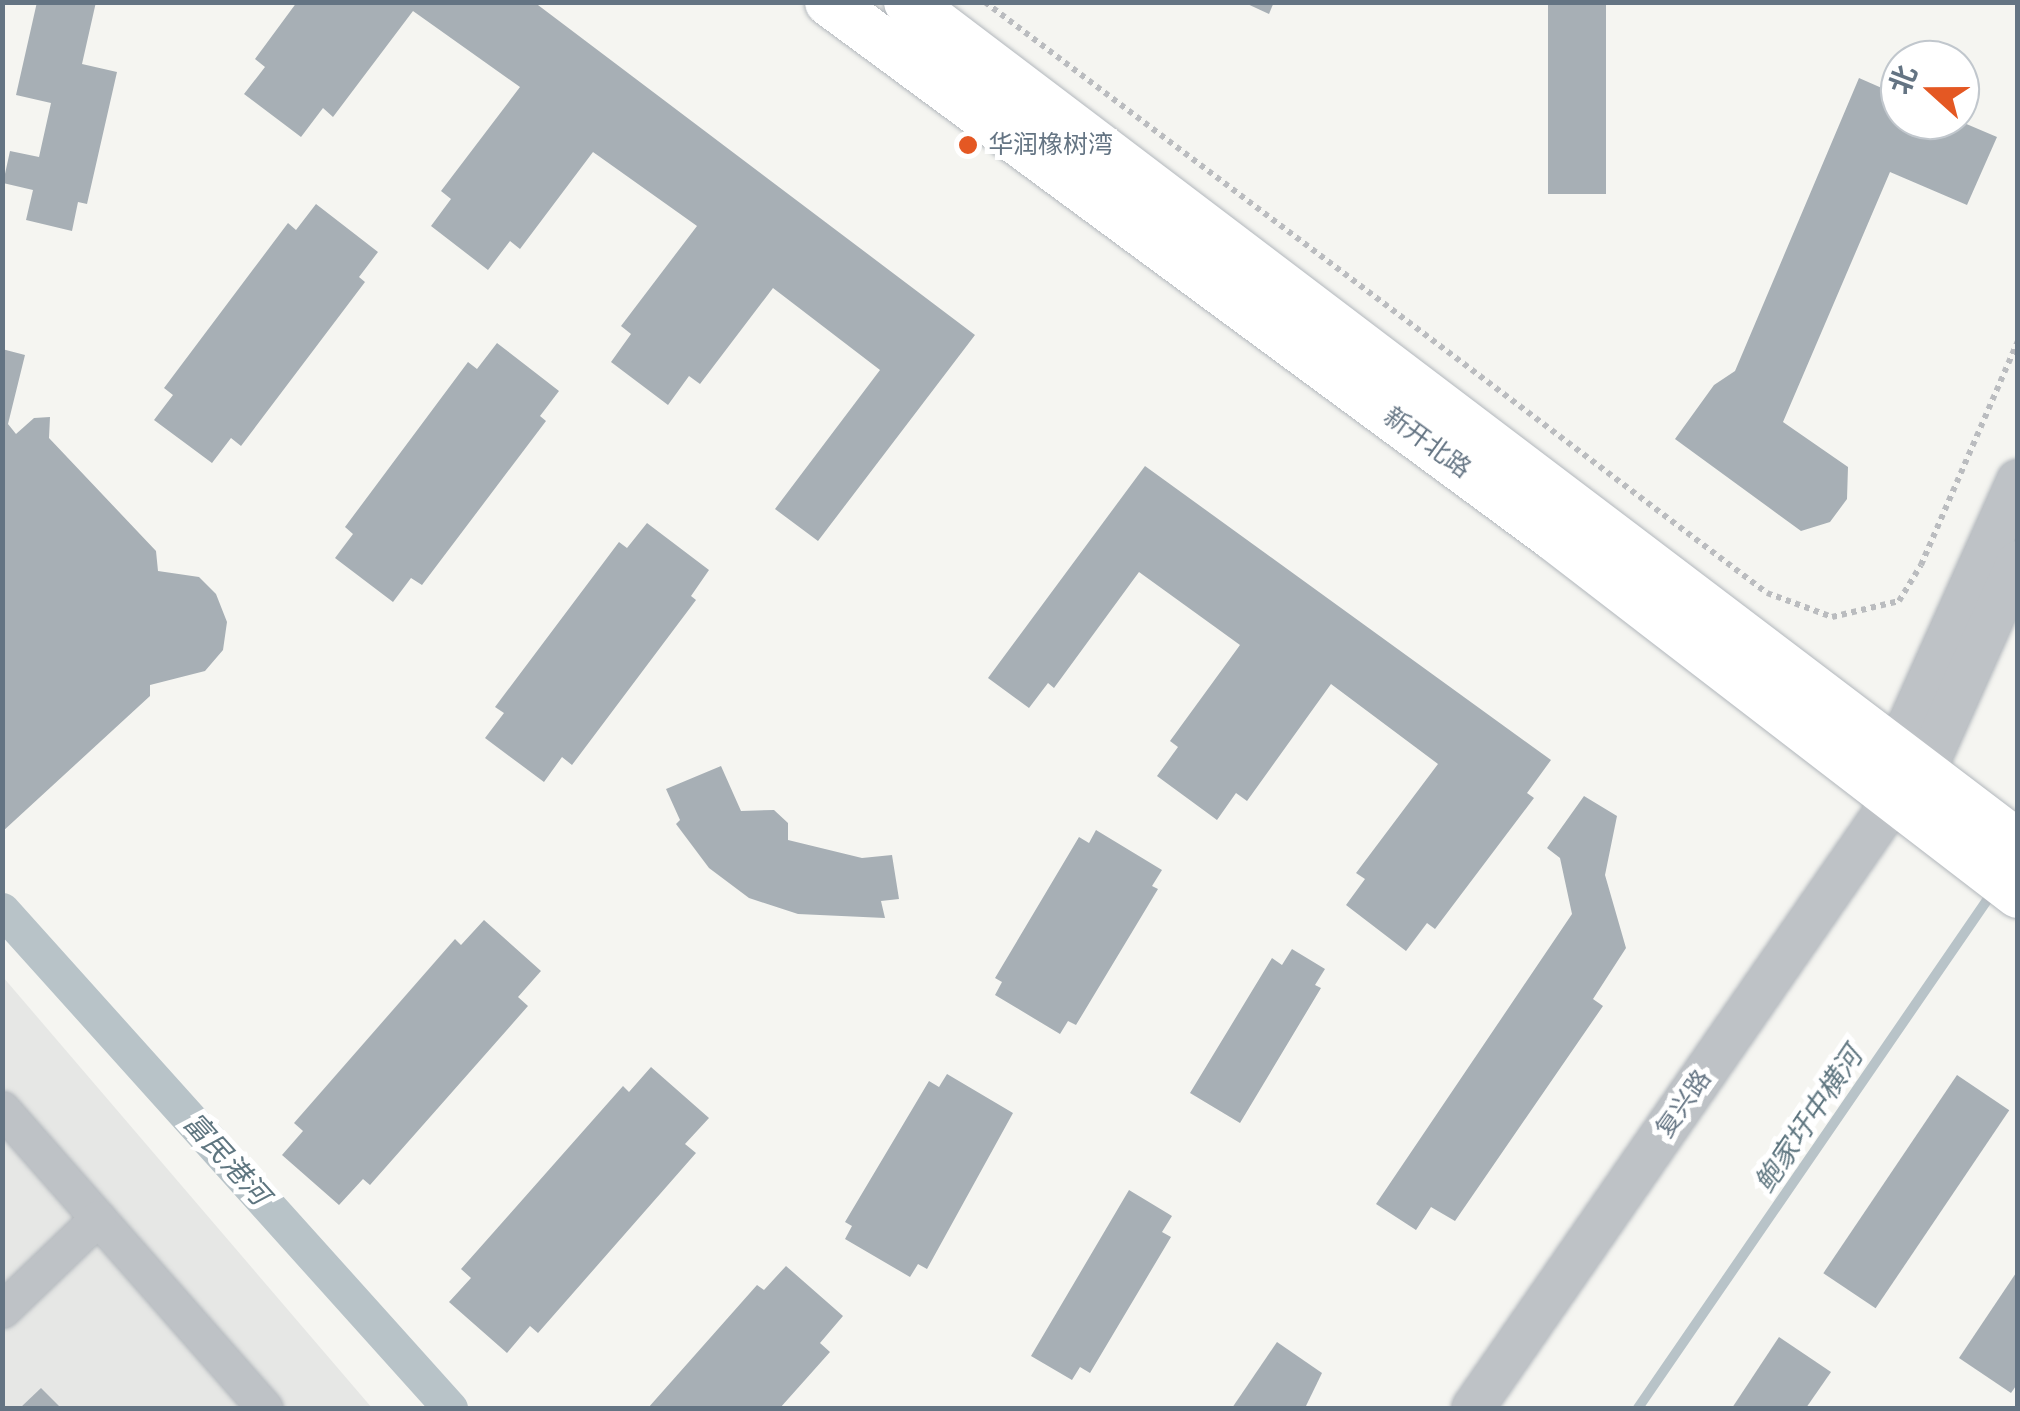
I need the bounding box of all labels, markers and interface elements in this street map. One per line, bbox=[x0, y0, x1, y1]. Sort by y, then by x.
north arrow bbox=[1880, 40, 1980, 140]
text: 北 bbox=[1883, 61, 1925, 99]
place label: 华润橡树湾 bbox=[988, 130, 1113, 160]
marker: 华润橡树湾 bbox=[957, 134, 979, 156]
street label: 新开北路 bbox=[1378, 401, 1476, 485]
water label: 鲍家圩中横河 bbox=[1748, 1041, 1870, 1199]
street label: 复兴路 bbox=[1650, 1065, 1718, 1143]
water label: 富民港河 bbox=[176, 1106, 276, 1212]

